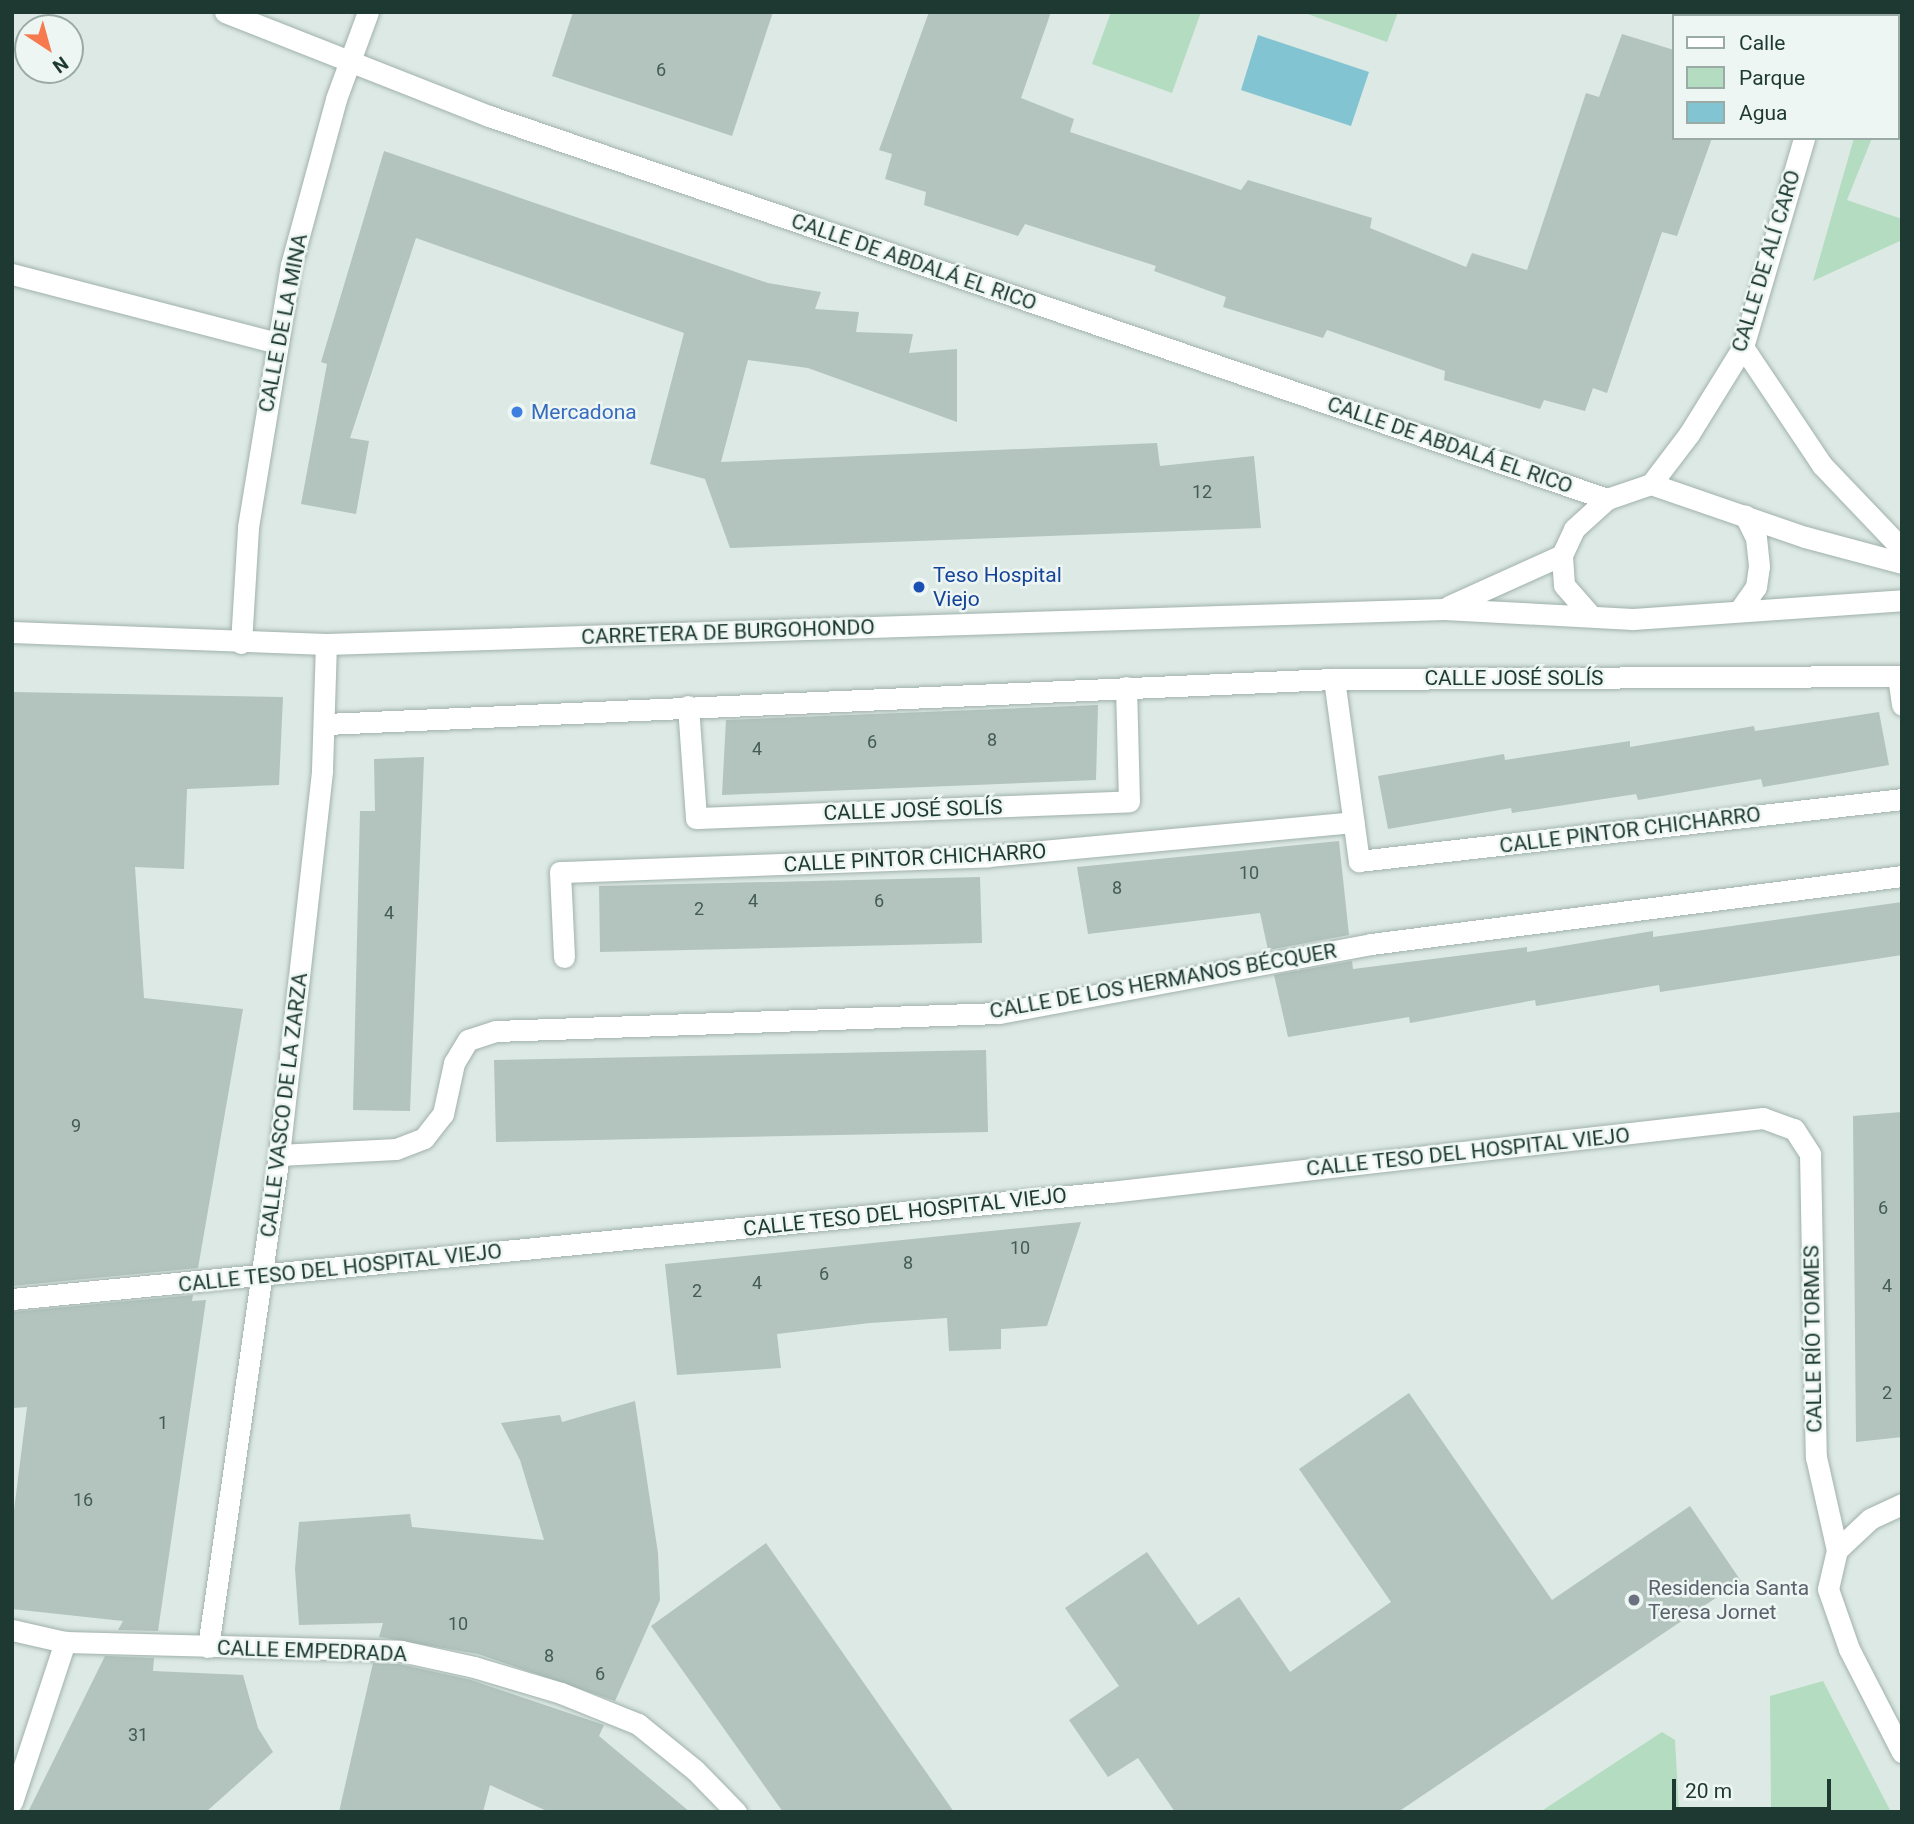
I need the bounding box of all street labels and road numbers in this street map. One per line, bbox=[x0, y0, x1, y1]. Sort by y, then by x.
street label: CALLE DE ALÍ CARO bbox=[1726, 167, 1806, 355]
street label: CALLE DE ABDALÁ EL RICO bbox=[788, 208, 1040, 316]
street label: CALLE DE LA MINA bbox=[253, 232, 313, 414]
street label: CALLE DE ABDALÁ EL RICO bbox=[1324, 391, 1576, 499]
street label: CARRETERA DE BURGOHONDO bbox=[581, 614, 875, 650]
street label: CALLE JOSÉ SOLÍS bbox=[1424, 665, 1604, 691]
street label: CALLE JOSÉ SOLÍS bbox=[823, 794, 1003, 826]
street label: CALLE PINTOR CHICHARRO bbox=[1498, 801, 1762, 859]
street label: CALLE PINTOR CHICHARRO bbox=[783, 839, 1047, 877]
street label: CALLE DE LOS HERMANOS BÉCQUER bbox=[988, 938, 1338, 1024]
street label: CALLE VASCO DE LA ZARZA bbox=[255, 971, 313, 1239]
street label: CALLE TESO DEL HOSPITAL VIEJO bbox=[1305, 1122, 1631, 1182]
street label: CALLE TESO DEL HOSPITAL VIEJO bbox=[742, 1182, 1068, 1242]
street label: CALLE TESO DEL HOSPITAL VIEJO bbox=[177, 1238, 503, 1298]
street label: CALLE RÍO TORMES bbox=[1799, 1245, 1827, 1433]
street label: CALLE EMPEDRADA bbox=[216, 1635, 408, 1667]

